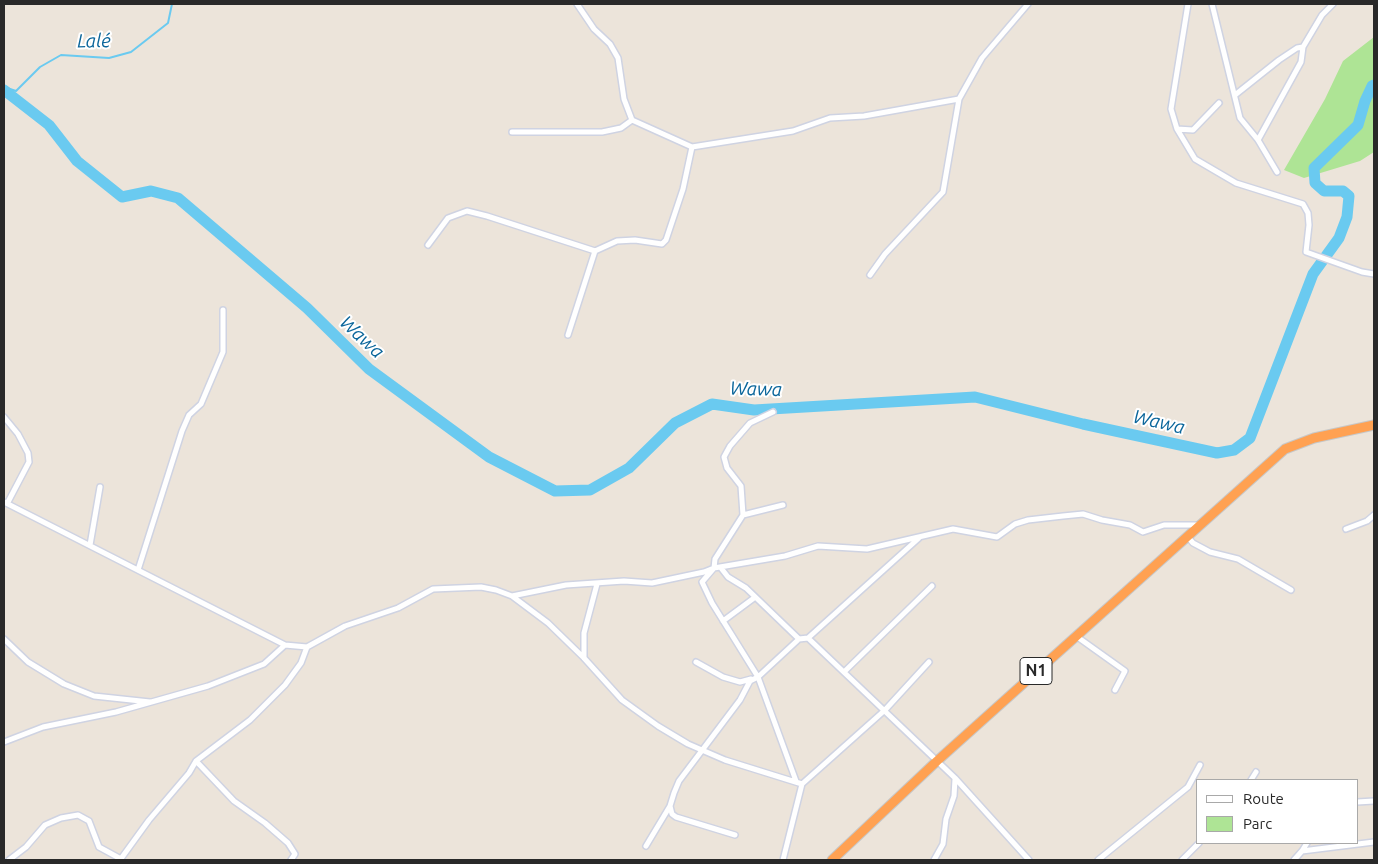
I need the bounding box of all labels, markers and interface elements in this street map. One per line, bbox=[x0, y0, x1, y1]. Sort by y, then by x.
water label: Lalé bbox=[77, 29, 111, 53]
water label: Wawa bbox=[335, 311, 389, 363]
water label: Wawa bbox=[730, 377, 782, 401]
water label: Wawa bbox=[1131, 405, 1187, 439]
road number: N1 bbox=[1020, 658, 1052, 684]
legend bbox=[1196, 779, 1358, 844]
text: Route bbox=[1243, 790, 1284, 807]
text: Parc bbox=[1243, 815, 1272, 832]

